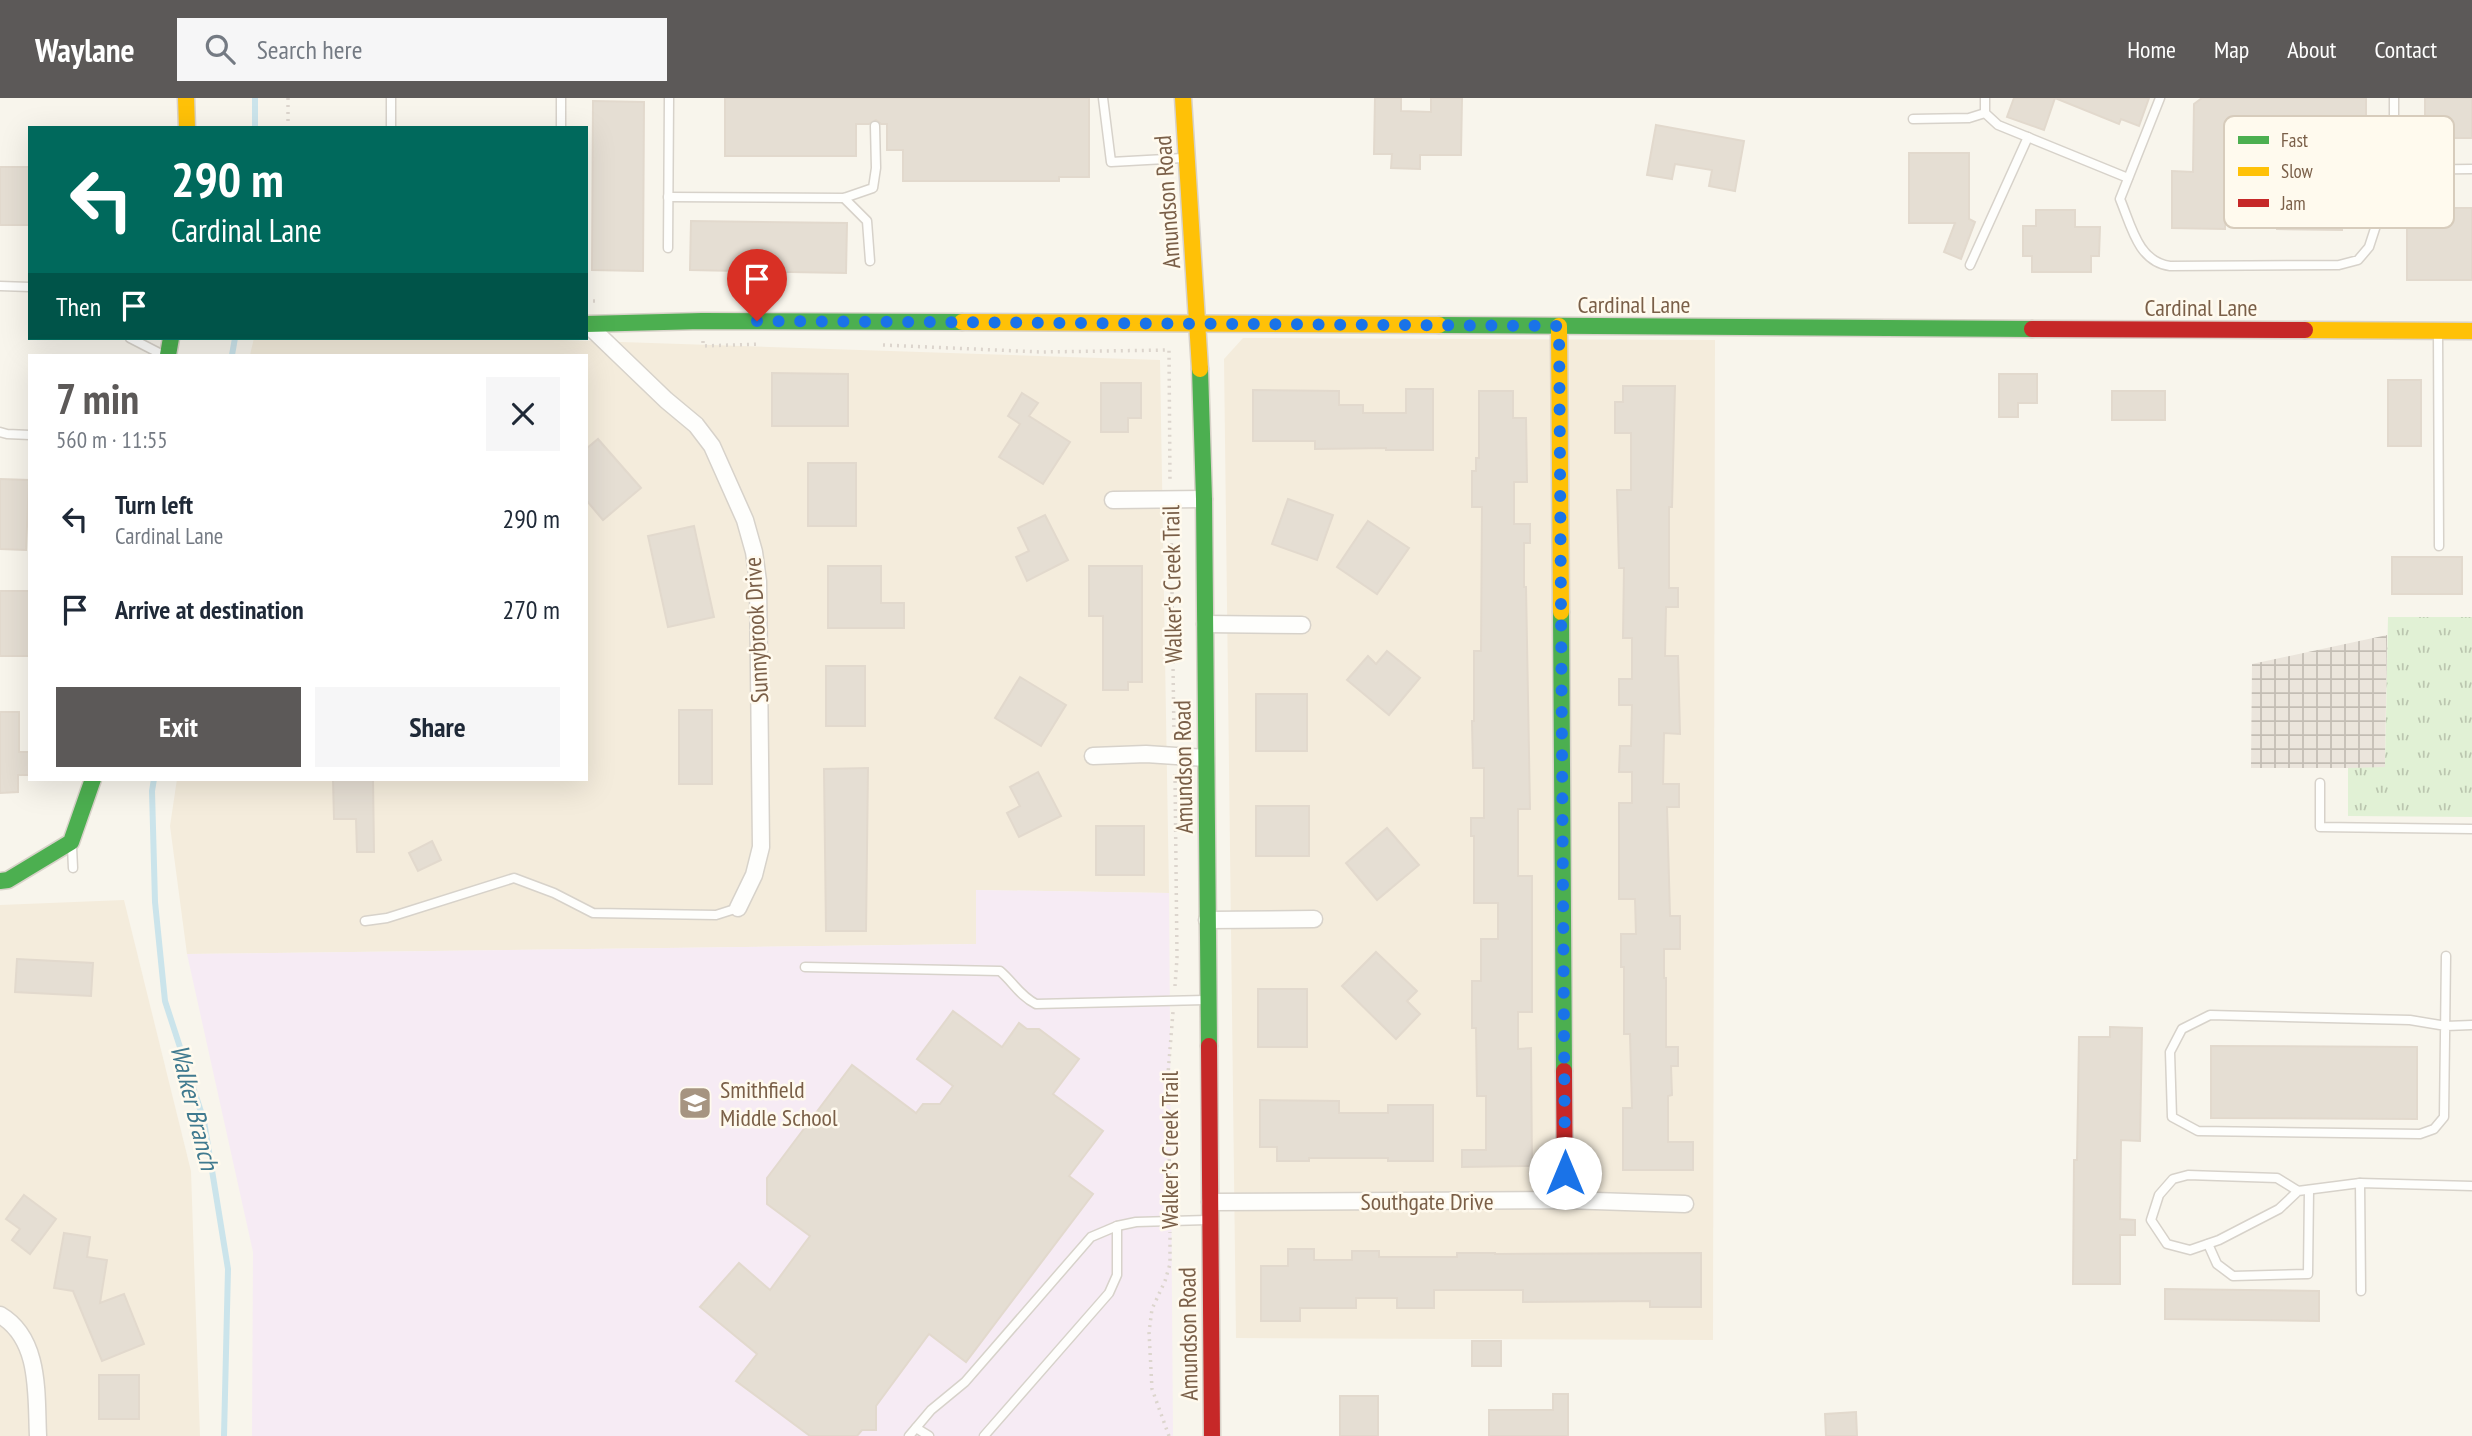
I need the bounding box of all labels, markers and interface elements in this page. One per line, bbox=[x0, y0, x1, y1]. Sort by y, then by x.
search box bbox=[177, 18, 667, 81]
text: Waylane bbox=[35, 28, 135, 71]
icon: search bbox=[201, 30, 239, 68]
text: Search here bbox=[257, 33, 362, 66]
text: Home bbox=[2127, 34, 2176, 65]
text: Map bbox=[2214, 34, 2249, 65]
text: About bbox=[2287, 34, 2336, 65]
text: Contact bbox=[2374, 34, 2437, 65]
legend bbox=[2224, 116, 2454, 228]
text: Fast bbox=[2281, 128, 2309, 152]
street label: Amundson Road bbox=[1147, 134, 1187, 270]
text: 290 m bbox=[171, 147, 284, 211]
icon: left bbox=[56, 154, 147, 245]
text: Slow bbox=[2281, 159, 2314, 183]
text: Jam bbox=[2280, 191, 2306, 215]
text: Cardinal Lane bbox=[171, 209, 322, 251]
pin bbox=[727, 249, 787, 321]
icon: arrive bbox=[738, 260, 776, 298]
icon: arrive bbox=[115, 287, 153, 325]
street label: Cardinal Lane bbox=[1578, 289, 1690, 320]
text: Then bbox=[56, 290, 101, 323]
street label: Cardinal Lane bbox=[2145, 292, 2257, 323]
text: 7 min bbox=[56, 371, 139, 426]
button: close bbox=[486, 377, 560, 451]
text: 560 m · 11:55 bbox=[56, 425, 168, 454]
text: Turn left bbox=[115, 488, 193, 521]
icon: left bbox=[56, 500, 94, 538]
text: 290 m bbox=[502, 502, 560, 535]
street label: Walker's Creek Trail bbox=[1155, 504, 1189, 663]
text: Cardinal Lane bbox=[115, 521, 223, 550]
street label: Sunnybrook Drive bbox=[737, 556, 775, 704]
icon: arrive bbox=[56, 591, 94, 629]
text: Arrive at destination bbox=[115, 593, 304, 626]
text: 270 m bbox=[502, 593, 560, 626]
button: Exit bbox=[56, 687, 301, 767]
button: Share bbox=[315, 687, 560, 767]
street label: Amundson Road bbox=[1166, 700, 1200, 834]
water label: Walker Branch bbox=[163, 1041, 227, 1175]
street label: Walker's Creek Trail bbox=[1154, 1071, 1185, 1229]
place label: Smithfield Middle School bbox=[720, 1074, 838, 1133]
school or university icon: Smithfield Middle School bbox=[676, 1084, 714, 1122]
position arrow bbox=[1528, 1136, 1602, 1210]
street label: Southgate Drive bbox=[1360, 1186, 1494, 1217]
street label: Amundson Road bbox=[1171, 1267, 1205, 1401]

